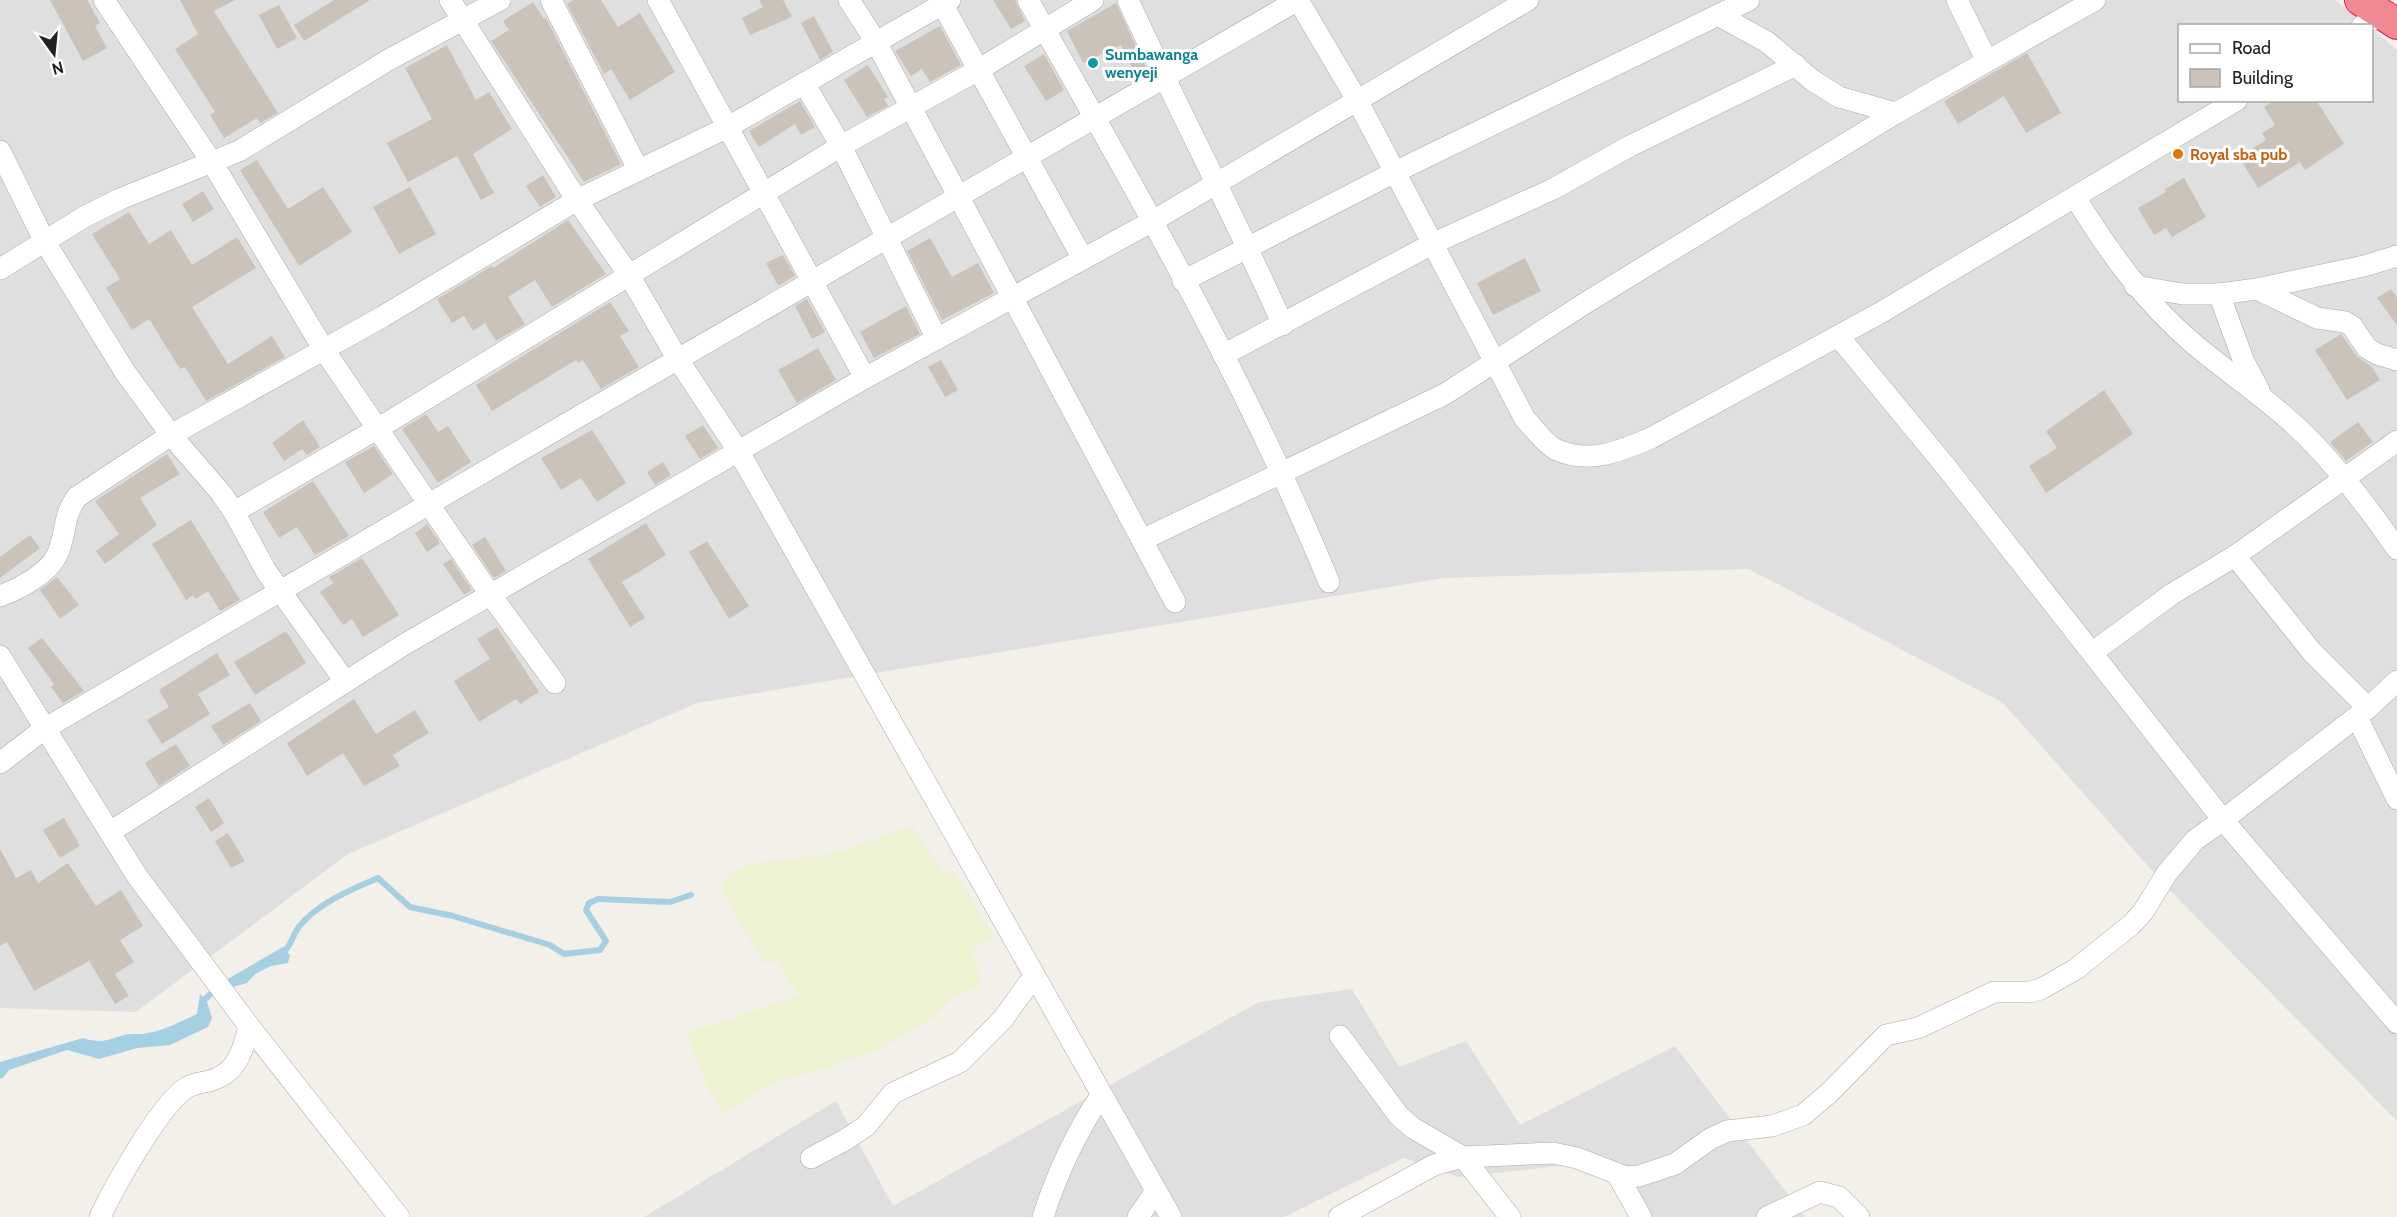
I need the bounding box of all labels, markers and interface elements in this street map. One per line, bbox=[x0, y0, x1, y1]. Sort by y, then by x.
north arrow bbox=[24, 24, 84, 84]
legend bbox=[2178, 24, 2373, 102]
text: Road bbox=[2232, 37, 2271, 59]
place label: Sumbawanga wenyeji bbox=[1105, 45, 1198, 82]
marker: Sumbawanga wenyeji bbox=[1086, 56, 1100, 70]
text: N bbox=[50, 57, 66, 79]
text: Building bbox=[2232, 67, 2294, 89]
place label: Royal sba pub bbox=[2190, 145, 2288, 164]
marker: Royal sba pub bbox=[2171, 147, 2185, 161]

